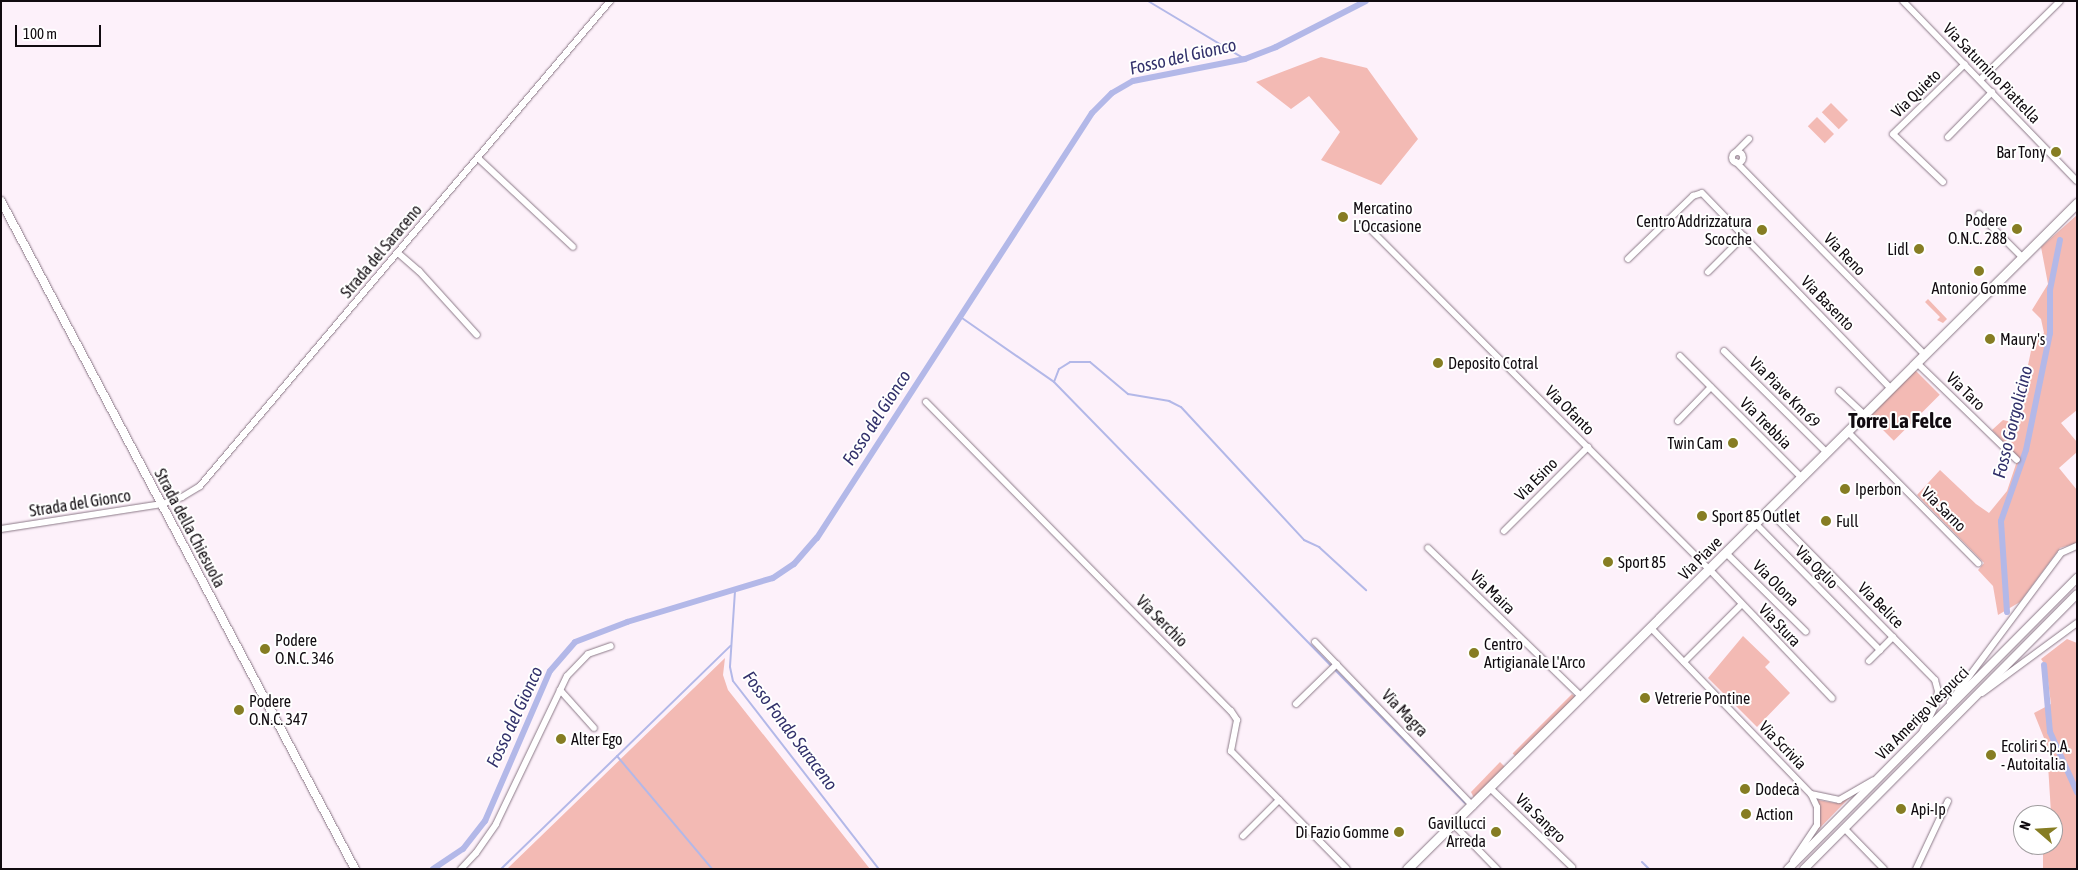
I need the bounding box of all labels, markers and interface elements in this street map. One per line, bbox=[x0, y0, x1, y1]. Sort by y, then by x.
scale bar bbox=[18, 15, 104, 47]
street label: Via Saturnino Piattella bbox=[1939, 19, 2045, 127]
text: 100 m bbox=[23, 25, 57, 42]
water label: Fosso del Gionco bbox=[1128, 34, 1238, 80]
street label: Via Quieto bbox=[1887, 65, 1945, 121]
place label: Bar Tony bbox=[1996, 142, 2046, 162]
marker: Bar Tony bbox=[2050, 146, 2062, 158]
place label: Mercatino L'Occasione bbox=[1353, 198, 1422, 236]
street label: Strada del Saraceno bbox=[336, 200, 426, 302]
place label: Podere O.N.C. 288 bbox=[1948, 210, 2007, 248]
marker: Mercatino L'Occasione bbox=[1337, 211, 1349, 223]
place label: Centro Addrizzatura Scocche bbox=[1636, 211, 1752, 249]
marker: Podere O.N.C. 288 bbox=[2011, 223, 2023, 235]
marker: Centro Addrizzatura Scocche bbox=[1756, 224, 1768, 236]
street label: Via Reno bbox=[1820, 229, 1870, 279]
place label: Lidl bbox=[1887, 239, 1909, 259]
marker: Lidl bbox=[1913, 243, 1925, 255]
marker: Antonio Gomme bbox=[1973, 265, 1985, 277]
street label: Via Basento bbox=[1797, 272, 1859, 334]
place label: Antonio Gomme bbox=[1931, 278, 2027, 298]
place label: Maury's bbox=[2000, 329, 2045, 349]
marker: Maury's bbox=[1984, 333, 1996, 345]
place label: Deposito Cotral bbox=[1448, 353, 1538, 373]
street label: Via Piave Km 69 bbox=[1746, 353, 1824, 431]
marker: Deposito Cotral bbox=[1432, 357, 1444, 369]
water label: Fosso Gorgolicino bbox=[1989, 363, 2037, 481]
water label: Fosso del Gionco bbox=[838, 366, 916, 470]
street label: Via Taro bbox=[1943, 368, 1989, 414]
street label: Via Ofanto bbox=[1541, 381, 1599, 439]
street label: Via Trebbia bbox=[1736, 393, 1796, 453]
district label: Torre La Felce bbox=[1848, 407, 1952, 433]
place label: Twin Cam bbox=[1667, 433, 1723, 453]
marker: Twin Cam bbox=[1727, 437, 1739, 449]
street label: Via Esino bbox=[1511, 454, 1561, 504]
street label: Strada della Chiesuola bbox=[151, 465, 229, 591]
place label: Iperbon bbox=[1855, 479, 1902, 499]
marker: Iperbon bbox=[1839, 483, 1851, 495]
street label: Via Sarno bbox=[1918, 483, 1970, 535]
street label: Strada del Gionco bbox=[28, 485, 132, 521]
place label: Sport 85 Outlet bbox=[1712, 506, 1800, 526]
marker: Sport 85 Outlet bbox=[1696, 510, 1708, 522]
place label: Full bbox=[1836, 511, 1858, 531]
marker: Full bbox=[1820, 515, 1832, 527]
street label: Via Piave bbox=[1674, 532, 1726, 584]
street label: Via Oglio bbox=[1792, 542, 1842, 592]
place label: Sport 85 bbox=[1618, 552, 1666, 572]
marker: Sport 85 bbox=[1602, 556, 1614, 568]
street label: Via Olona bbox=[1749, 556, 1803, 610]
street label: Via Maira bbox=[1467, 566, 1519, 618]
street label: Via Belice bbox=[1854, 578, 1908, 632]
street label: Via Serchio bbox=[1132, 591, 1192, 651]
street label: Via Stura bbox=[1755, 600, 1805, 650]
place label: Podere O.N.C. 346 bbox=[275, 630, 334, 668]
place label: Centro Artigianale L'Arco bbox=[1484, 634, 1585, 672]
marker: Podere O.N.C. 346 bbox=[259, 643, 271, 655]
marker: Centro Artigianale L'Arco bbox=[1468, 647, 1480, 659]
water label: Fosso del Gionco bbox=[482, 663, 548, 771]
street label: Via Amerigo Vespucci bbox=[1872, 663, 1972, 763]
water label: Fosso Fondo Saraceno bbox=[738, 667, 842, 795]
street label: Via Magra bbox=[1378, 685, 1432, 741]
place label: Vetrerie Pontine bbox=[1655, 688, 1750, 708]
place label: Podere O.N.C. 347 bbox=[249, 691, 308, 729]
marker: Vetrerie Pontine bbox=[1639, 692, 1651, 704]
marker: Podere O.N.C. 347 bbox=[233, 704, 245, 716]
street label: Via Scrivia bbox=[1755, 717, 1811, 773]
place label: Alter Ego bbox=[571, 729, 623, 749]
marker: Alter Ego bbox=[555, 733, 567, 745]
place label: Ecoliri S.p.A. - Autoitalia bbox=[2001, 736, 2070, 774]
marker: Ecoliri S.p.A. - Autoitalia bbox=[1985, 749, 1997, 761]
place label: Dodecà bbox=[1755, 779, 1800, 799]
marker: Dodecà bbox=[1739, 783, 1751, 795]
street label: Via Sangro bbox=[1512, 789, 1570, 847]
place label: Api-Ip bbox=[1911, 799, 1946, 819]
marker: Api-Ip bbox=[1895, 803, 1907, 815]
place label: Action bbox=[1756, 804, 1793, 824]
north arrow bbox=[2013, 805, 2063, 855]
marker: Action bbox=[1740, 808, 1752, 820]
place label: Gavillucci Arreda bbox=[1428, 813, 1486, 851]
text: N bbox=[2016, 819, 2034, 832]
place label: Di Fazio Gomme bbox=[1295, 822, 1389, 842]
marker: Di Fazio Gomme bbox=[1393, 826, 1405, 838]
marker: Gavillucci Arreda bbox=[1490, 826, 1502, 838]

